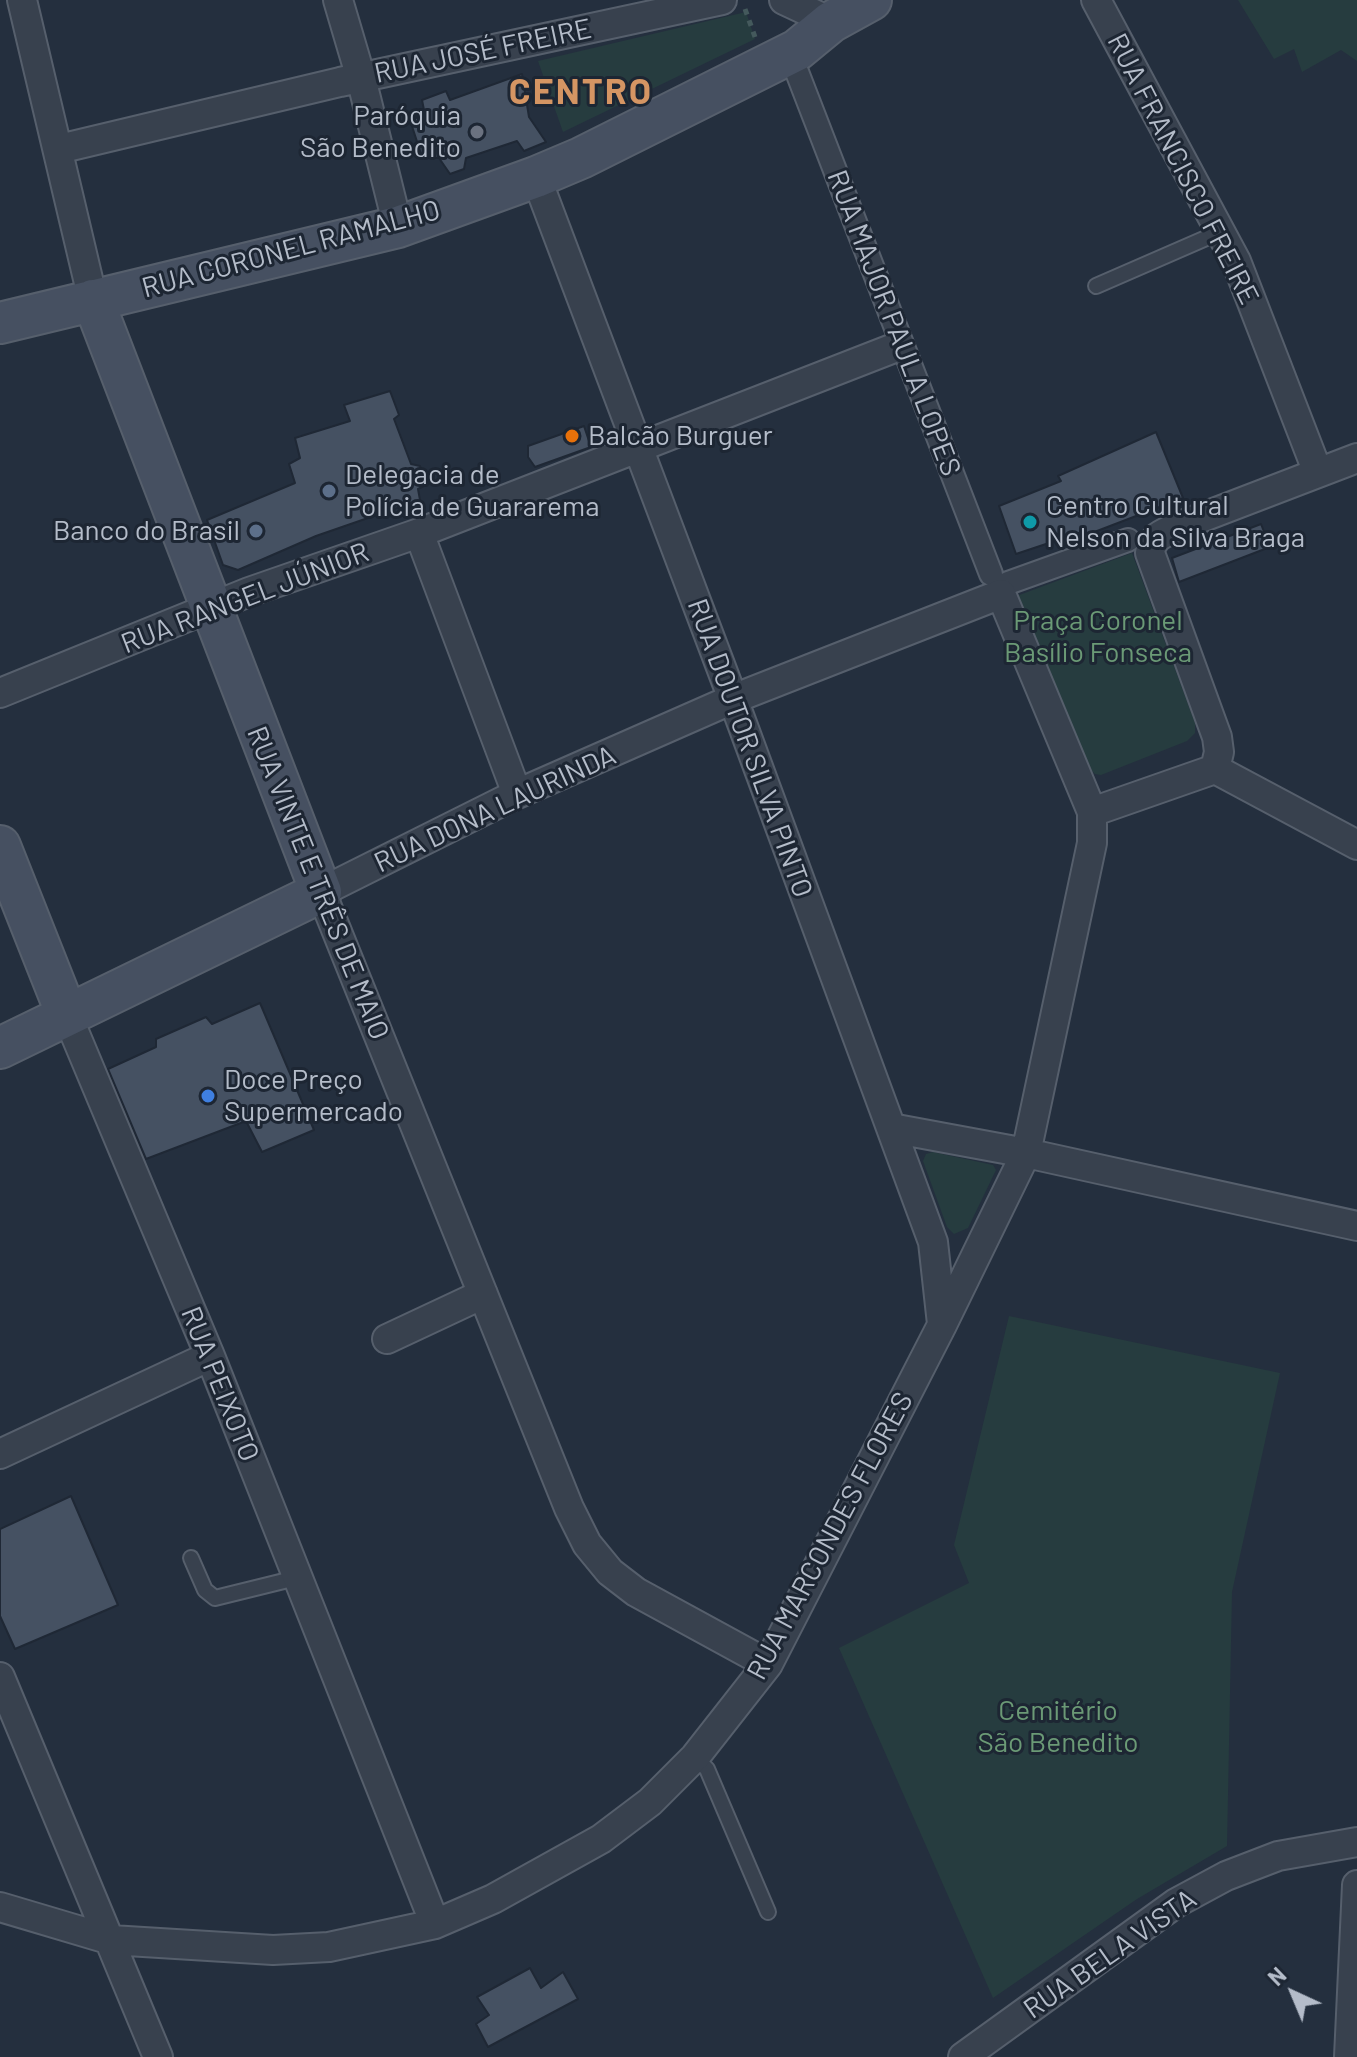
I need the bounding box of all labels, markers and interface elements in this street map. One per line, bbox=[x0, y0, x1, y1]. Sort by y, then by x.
street label: RUA JOSÉ FREIRE bbox=[371, 12, 595, 90]
street label: RUA FRANCISCO FREIRE bbox=[1100, 28, 1266, 310]
district label: CENTRO bbox=[509, 70, 653, 114]
place label: Paróquia São Benedito bbox=[300, 99, 461, 165]
marker: Paróquia São Benedito bbox=[468, 123, 486, 141]
street label: RUA MAJOR PAULA LOPES bbox=[820, 165, 968, 481]
street label: RUA CORONEL RAMALHO bbox=[138, 193, 444, 305]
place label: Balcão Burguer bbox=[588, 419, 773, 453]
marker: Balcão Burguer bbox=[563, 427, 581, 445]
place label: Delegacia de Polícia de Guararema bbox=[345, 458, 599, 524]
marker: Delegacia de Polícia de Guararema bbox=[320, 482, 338, 500]
place label: Centro Cultural Nelson da Silva Braga bbox=[1046, 489, 1305, 555]
marker: Centro Cultural Nelson da Silva Braga bbox=[1021, 513, 1039, 531]
place label: Banco do Brasil bbox=[53, 514, 240, 548]
marker: Banco do Brasil bbox=[247, 522, 265, 540]
street label: RUA RANGEL JÚNIOR bbox=[116, 535, 374, 661]
street label: RUA DOUTOR SILVA PINTO bbox=[680, 594, 820, 902]
park label: Praça Coronel Basílio Fonseca bbox=[1004, 604, 1192, 670]
street label: RUA VINTE E TRÊS DE MAIO bbox=[240, 721, 396, 1045]
street label: RUA DONA LAURINDA bbox=[369, 738, 621, 880]
place label: Doce Preço Supermercado bbox=[224, 1063, 403, 1129]
marker: Doce Preço Supermercado bbox=[199, 1087, 217, 1105]
street label: RUA PEIXOTO bbox=[174, 1302, 266, 1466]
street label: RUA MARCONDES FLORES bbox=[740, 1387, 920, 1685]
park label: Cemitério São Benedito bbox=[978, 1694, 1138, 1760]
street label: RUA BELA VISTA bbox=[1017, 1882, 1203, 2026]
north arrow bbox=[1253, 1953, 1333, 2033]
text: N bbox=[1262, 1961, 1291, 1990]

